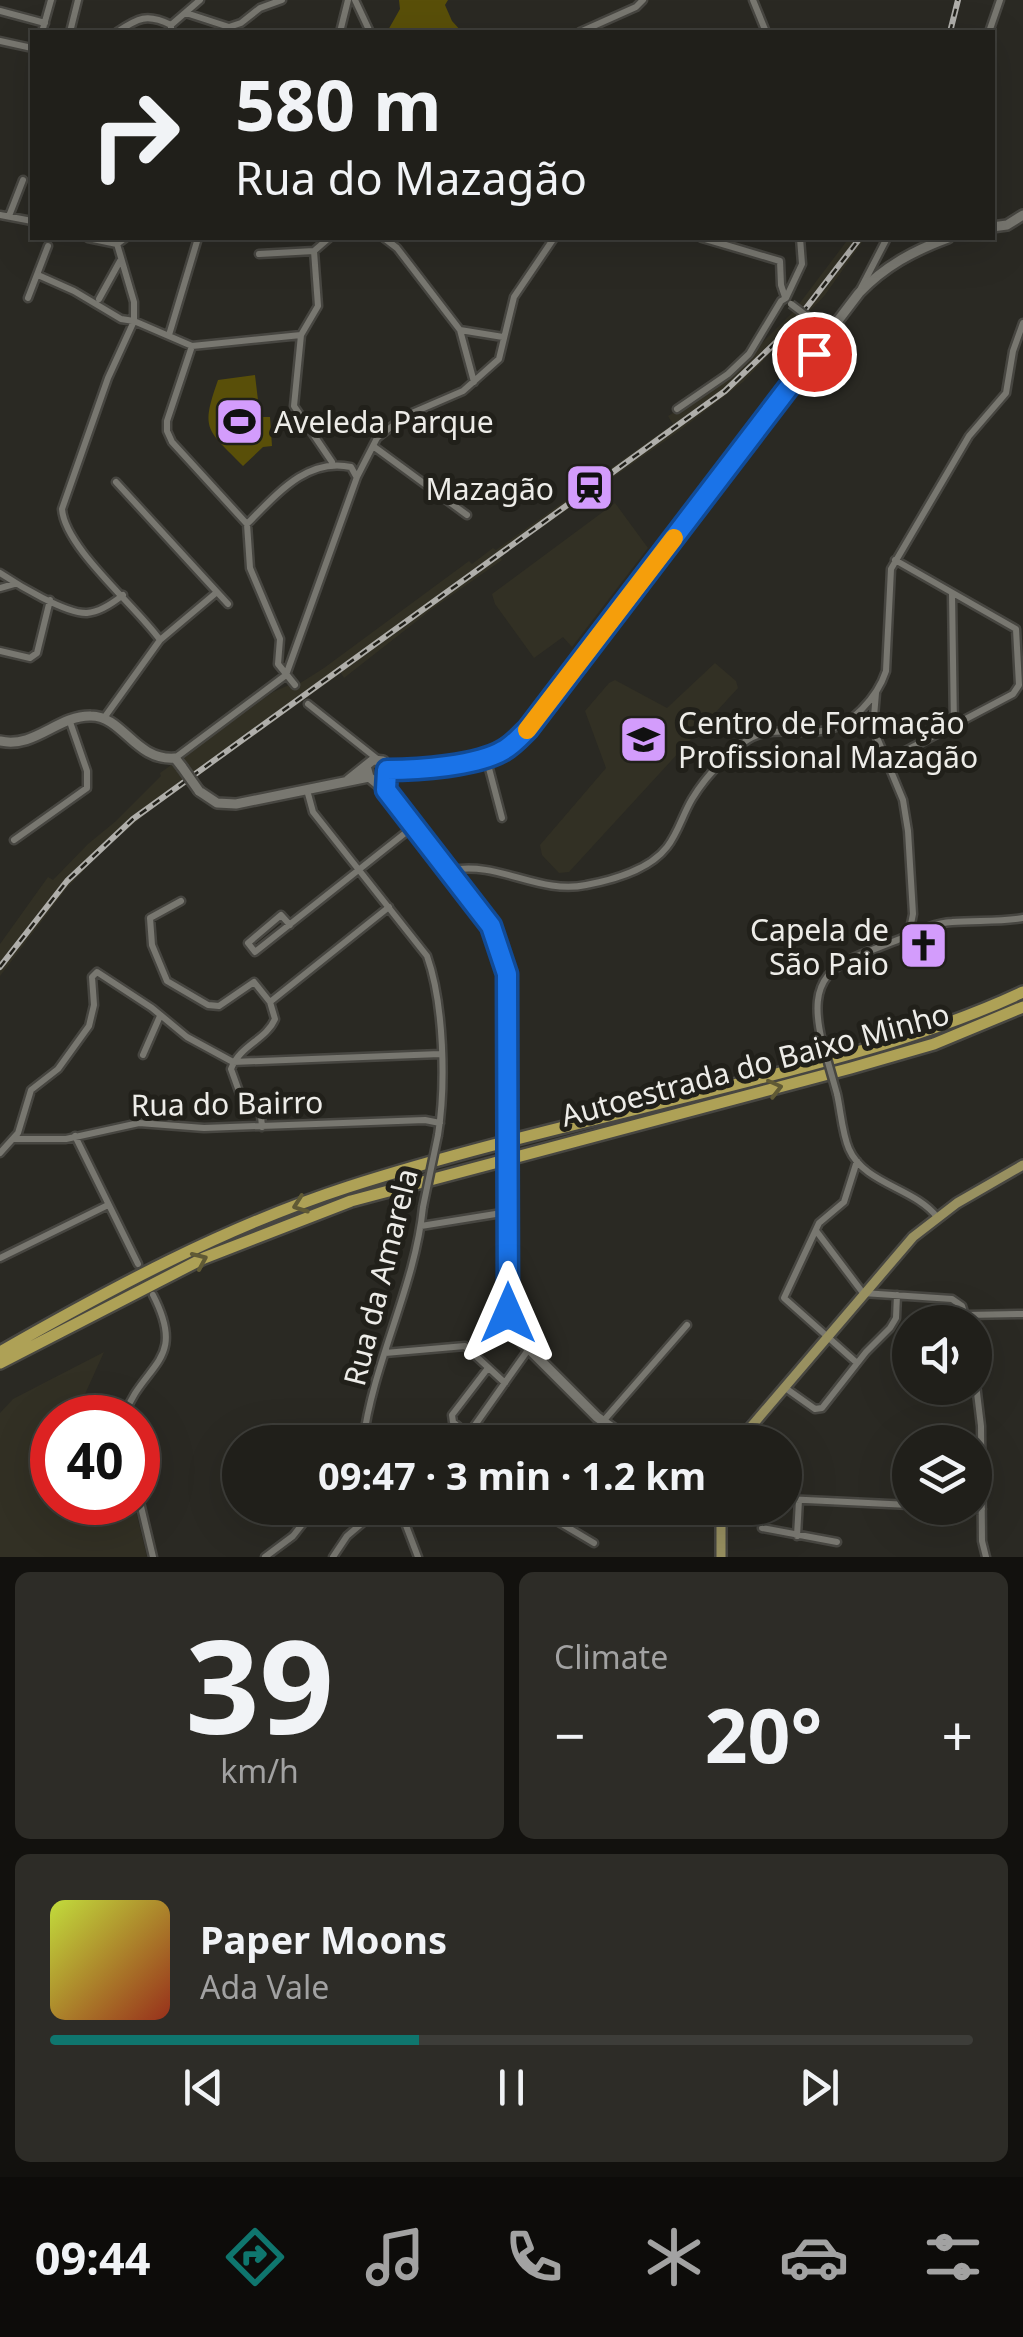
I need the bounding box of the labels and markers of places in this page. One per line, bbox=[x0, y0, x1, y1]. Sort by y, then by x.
pin bbox=[772, 312, 857, 397]
sports icon: Aveleda Parque bbox=[213, 395, 265, 447]
place label: Aveleda Parque bbox=[274, 401, 494, 442]
station icon: Mazagão bbox=[563, 462, 615, 514]
place label: Mazagão bbox=[426, 468, 554, 509]
place label: Centro de Formação Profissional Mazagão bbox=[678, 702, 978, 777]
school or university icon: Centro de Formação Profissional Mazagão bbox=[617, 713, 669, 765]
place label: Capela de São Paio bbox=[750, 909, 889, 984]
church icon: Capela de São Paio bbox=[898, 920, 950, 972]

